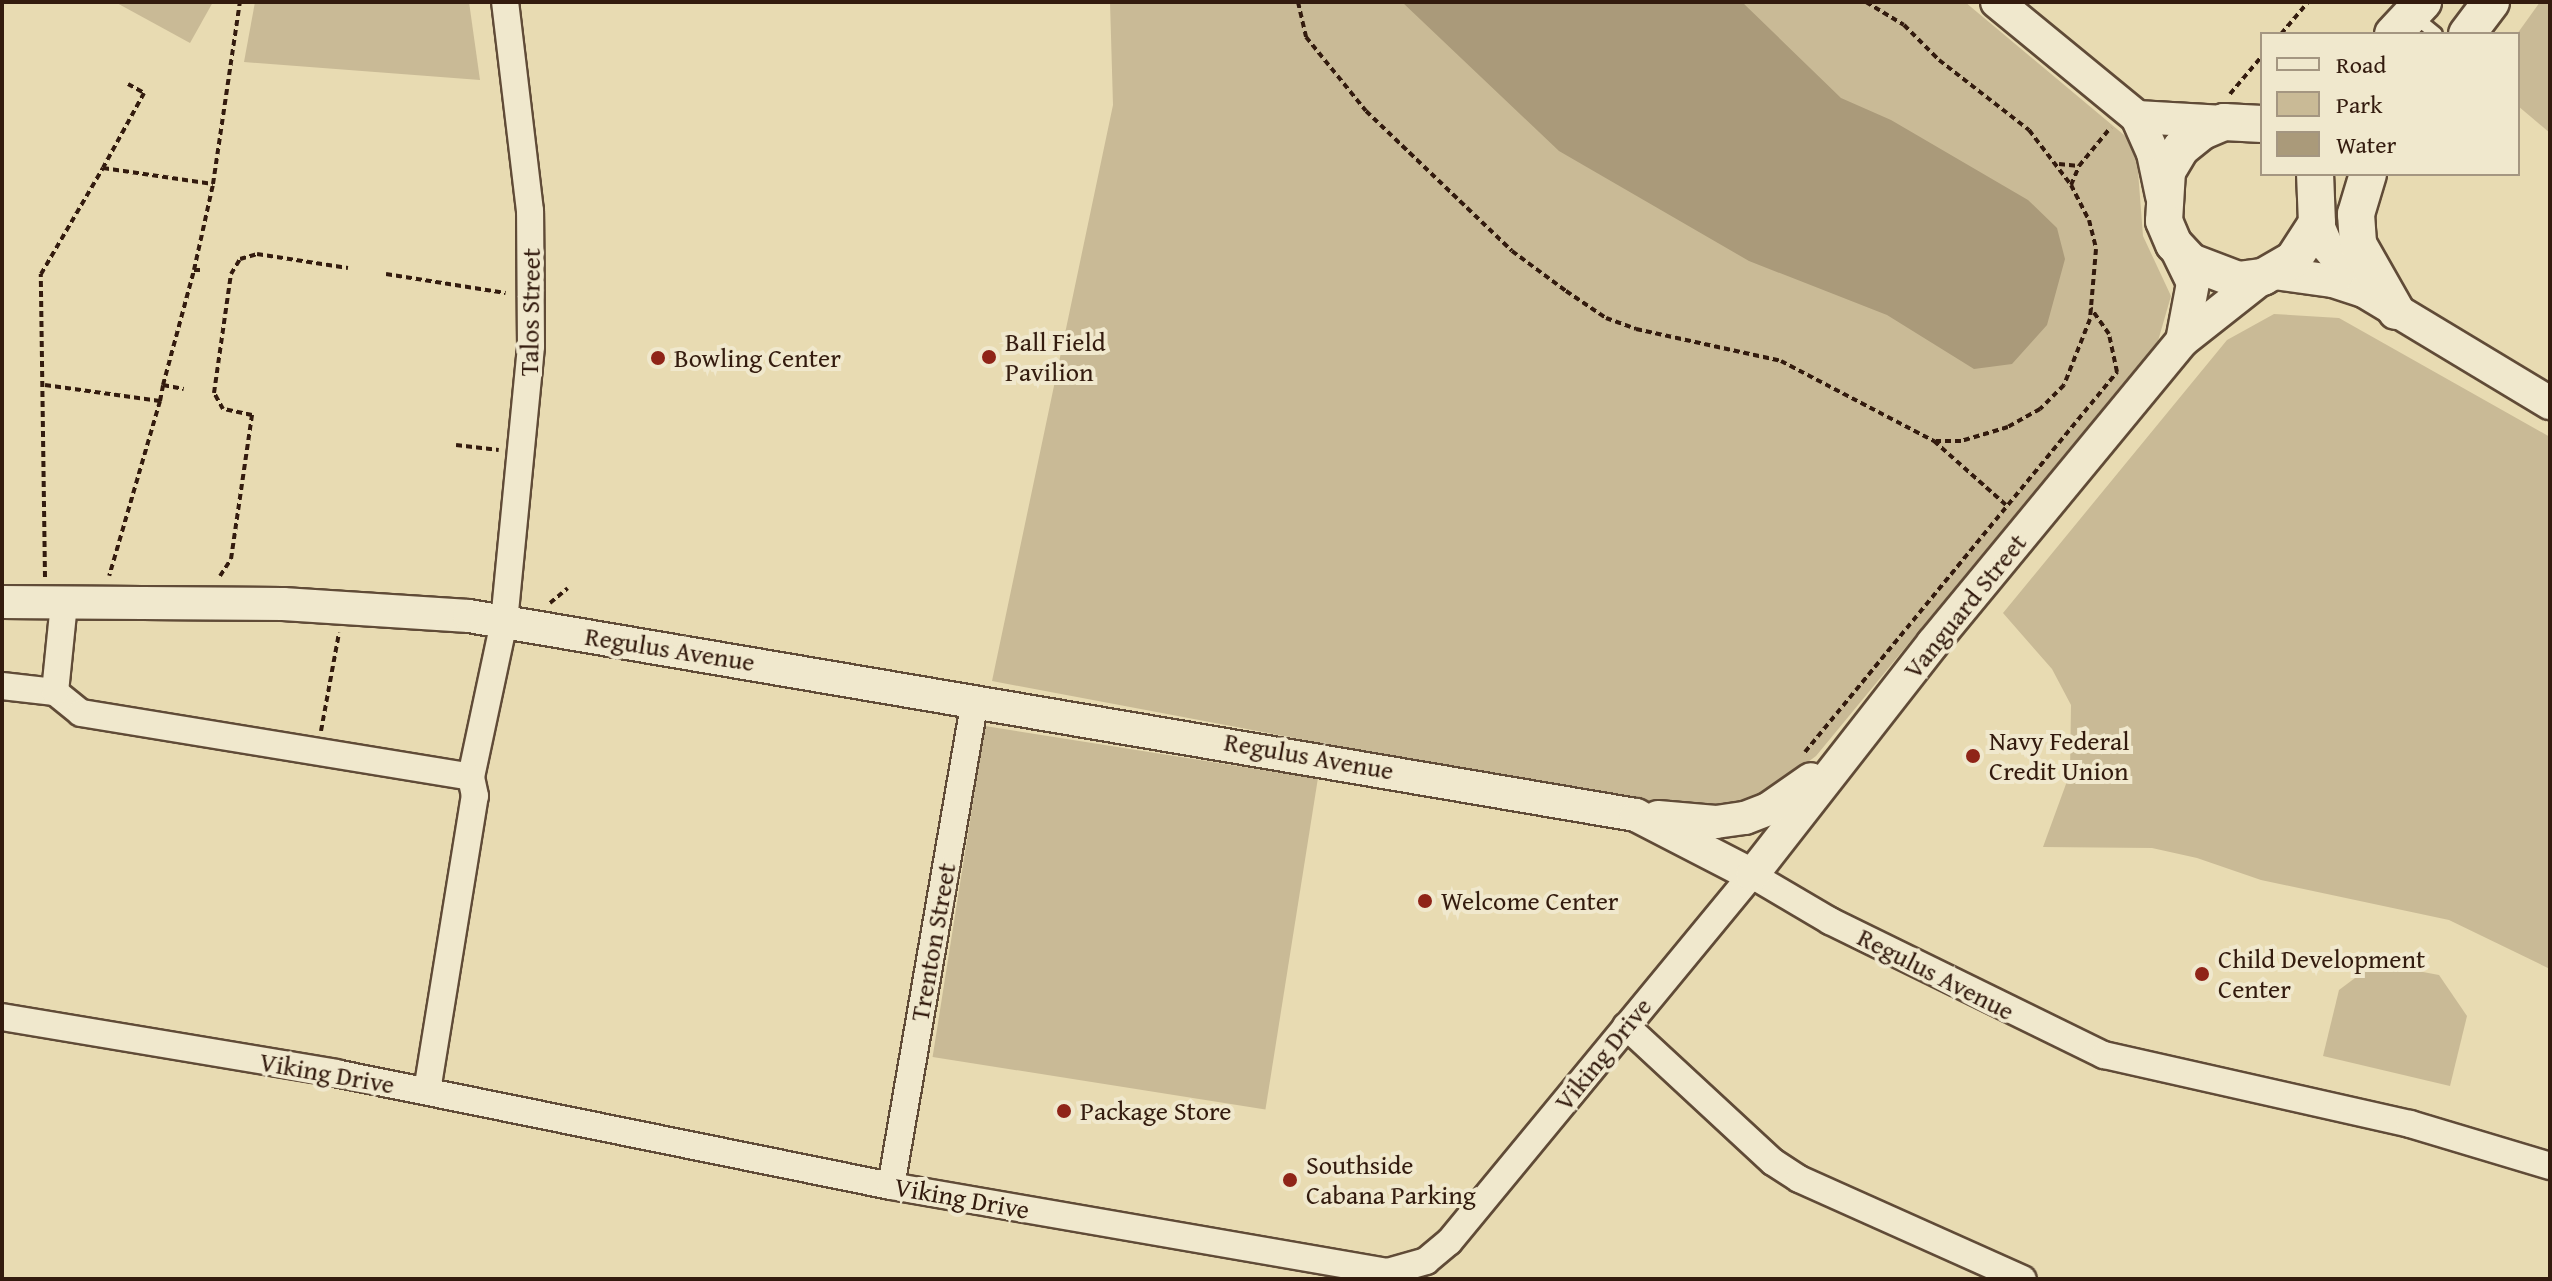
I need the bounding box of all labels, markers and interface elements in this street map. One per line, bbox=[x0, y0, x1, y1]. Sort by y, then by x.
legend bbox=[2260, 32, 2520, 176]
text: Road bbox=[2336, 47, 2386, 82]
text: Park bbox=[2336, 87, 2382, 122]
text: Water bbox=[2336, 127, 2396, 162]
street label: Talos Street bbox=[513, 248, 547, 376]
place label: Ball Field Pavilion bbox=[1005, 326, 1106, 388]
place label: Bowling Center bbox=[674, 342, 841, 374]
marker: Ball Field Pavilion bbox=[980, 348, 998, 366]
marker: Bowling Center bbox=[649, 349, 667, 367]
street label: Vanguard Street bbox=[1897, 527, 2033, 685]
street label: Regulus Avenue bbox=[583, 620, 757, 678]
place label: Navy Federal Credit Union bbox=[1989, 725, 2130, 786]
street label: Regulus Avenue bbox=[1222, 726, 1396, 786]
marker: Navy Federal Credit Union bbox=[1964, 747, 1982, 765]
street label: Trenton Street bbox=[904, 860, 962, 1024]
place label: Welcome Center bbox=[1441, 885, 1619, 917]
marker: Welcome Center bbox=[1416, 892, 1434, 910]
street label: Regulus Avenue bbox=[1853, 921, 2019, 1027]
place label: Child Development Center bbox=[2218, 943, 2425, 1004]
marker: Child Development Center bbox=[2193, 965, 2211, 983]
street label: Viking Drive bbox=[1548, 991, 1658, 1117]
street label: Viking Drive bbox=[257, 1046, 397, 1100]
place label: Package Store bbox=[1080, 1095, 1231, 1127]
marker: Package Store bbox=[1055, 1102, 1073, 1120]
place label: Southside Cabana Parking bbox=[1306, 1149, 1476, 1210]
street label: Viking Drive bbox=[892, 1171, 1032, 1225]
marker: Southside Cabana Parking bbox=[1281, 1171, 1299, 1189]

